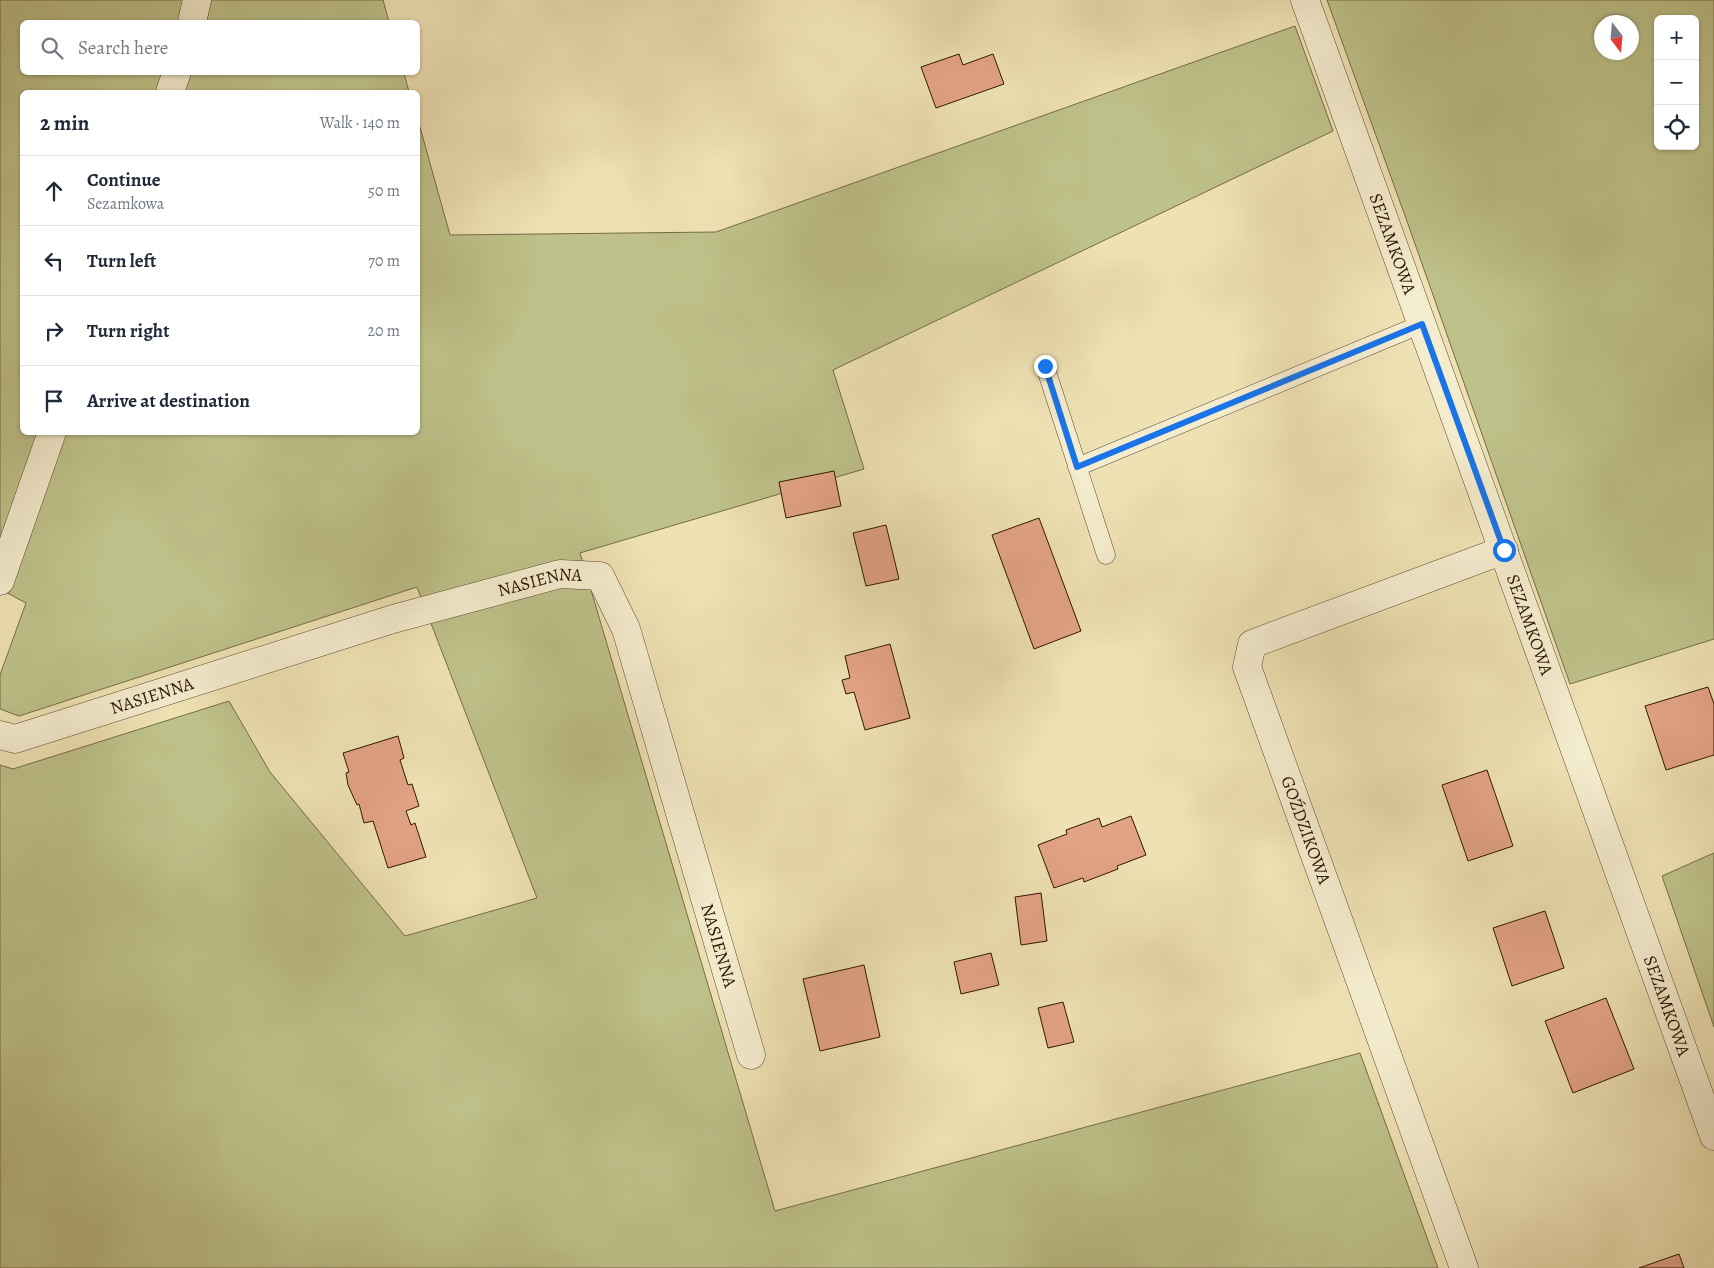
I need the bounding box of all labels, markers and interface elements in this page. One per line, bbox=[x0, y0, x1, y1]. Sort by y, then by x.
north arrow bbox=[1594, 15, 1639, 60]
map controls bbox=[1654, 15, 1699, 150]
button: + bbox=[1654, 15, 1699, 60]
search box bbox=[20, 20, 420, 75]
icon: search bbox=[38, 34, 66, 62]
text: Search here bbox=[78, 35, 168, 61]
button: − bbox=[1654, 60, 1699, 105]
button: locate bbox=[1654, 105, 1699, 150]
text: 2 min bbox=[40, 109, 89, 137]
text: Walk · 140 m bbox=[320, 112, 400, 134]
text: Continue bbox=[87, 167, 161, 193]
icon: ahead bbox=[40, 177, 68, 205]
text: 50 m bbox=[368, 180, 400, 202]
street label: SEZAMKOWA bbox=[1364, 190, 1422, 298]
text: Sezamkowa bbox=[87, 193, 164, 215]
icon: left bbox=[40, 247, 68, 275]
text: Turn left bbox=[87, 248, 156, 274]
text: 70 m bbox=[368, 250, 400, 272]
icon: right bbox=[40, 317, 68, 345]
text: Turn right bbox=[87, 318, 169, 344]
text: 20 m bbox=[367, 320, 400, 342]
route end bbox=[1034, 355, 1057, 378]
icon: arrive bbox=[40, 387, 68, 415]
text: Arrive at destination bbox=[87, 388, 250, 414]
route start bbox=[1493, 539, 1516, 562]
street label: NASIENNA bbox=[495, 562, 583, 602]
street label: SEZAMKOWA bbox=[1501, 571, 1559, 679]
street label: NASIENNA bbox=[107, 671, 197, 720]
street label: GOŹDZIKOWA bbox=[1275, 773, 1337, 888]
street label: NASIENNA bbox=[695, 901, 743, 991]
street label: SEZAMKOWA bbox=[1638, 952, 1696, 1060]

